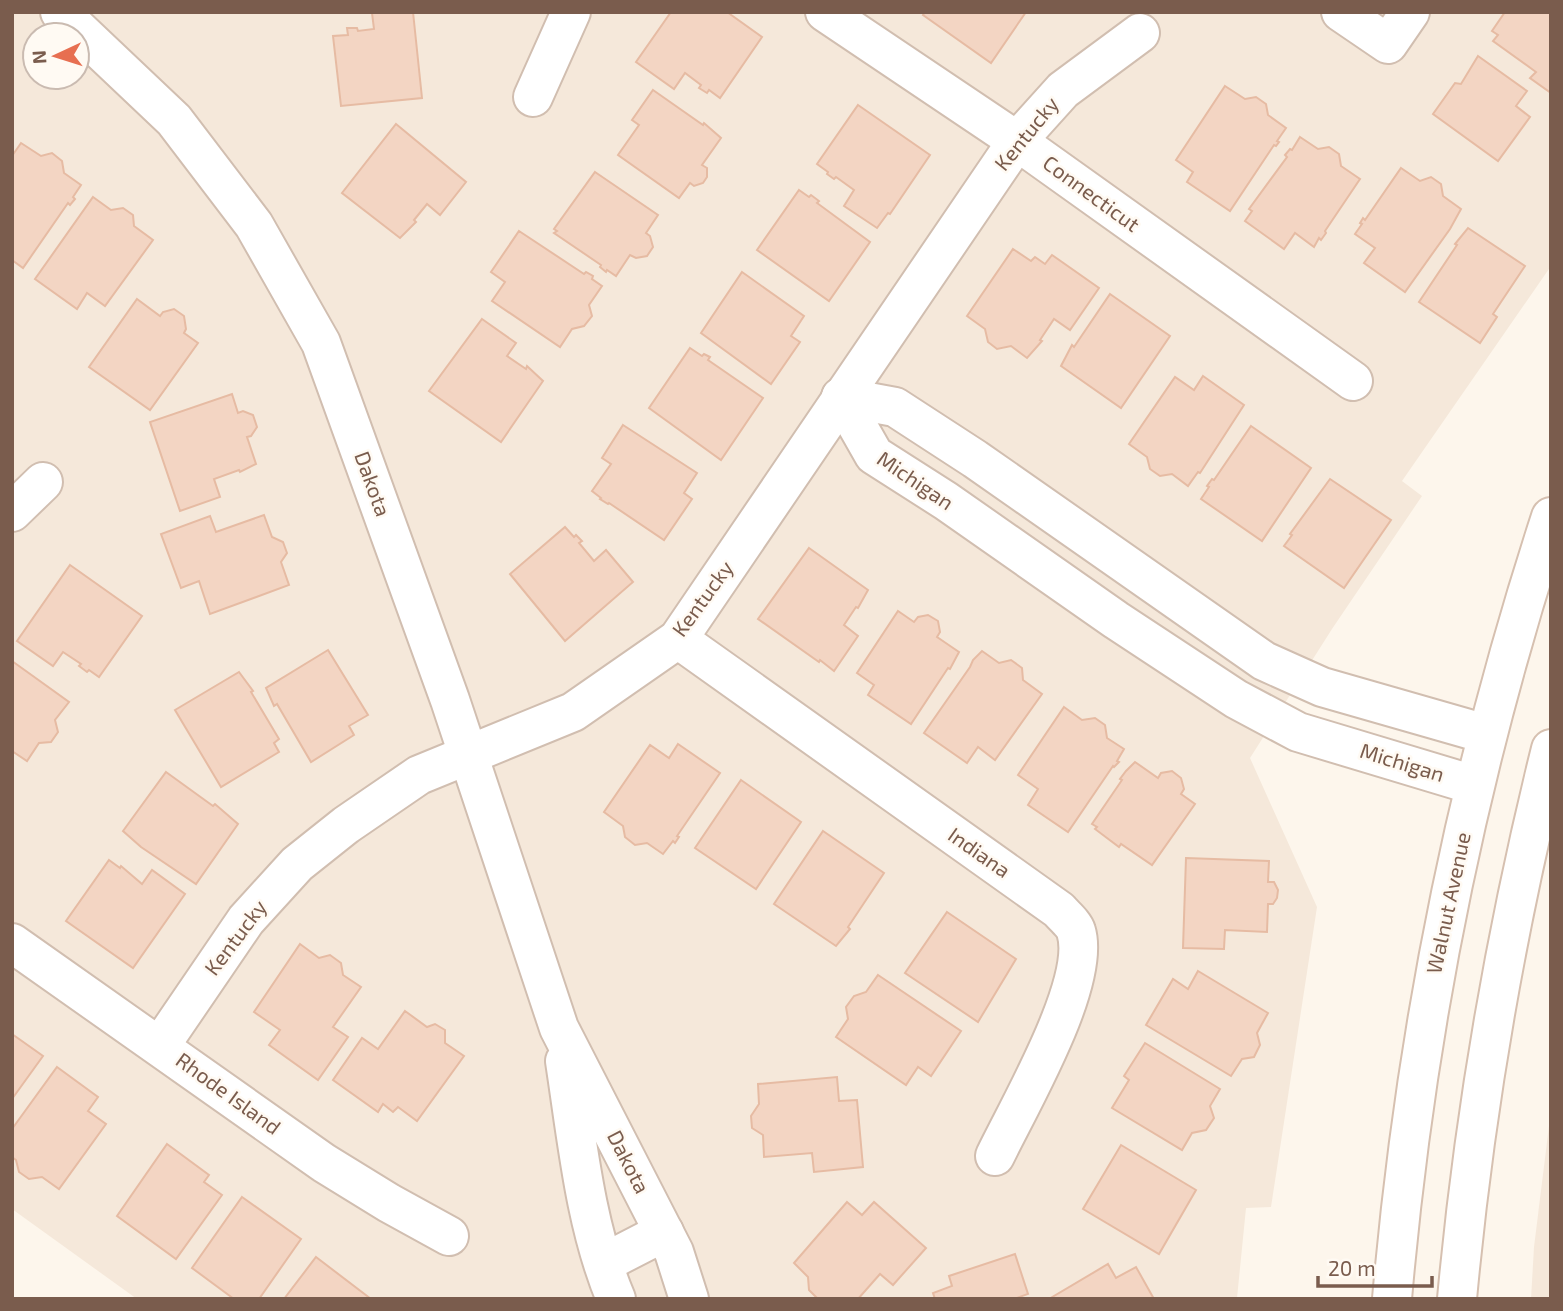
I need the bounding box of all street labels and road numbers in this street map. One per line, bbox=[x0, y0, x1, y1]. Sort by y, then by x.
street label: Kentucky bbox=[989, 91, 1063, 175]
street label: Connecticut bbox=[1039, 149, 1145, 236]
street label: Michigan bbox=[873, 445, 959, 514]
street label: Dakota bbox=[350, 448, 397, 519]
street label: Kentucky bbox=[666, 555, 738, 641]
street label: Michigan bbox=[1357, 737, 1448, 786]
street label: Indiana bbox=[944, 821, 1016, 882]
street label: Walnut Avenue bbox=[1420, 830, 1475, 976]
street label: Kentucky bbox=[198, 895, 271, 980]
street label: Rhode Island bbox=[172, 1046, 286, 1139]
street label: Dakota bbox=[603, 1126, 656, 1197]

